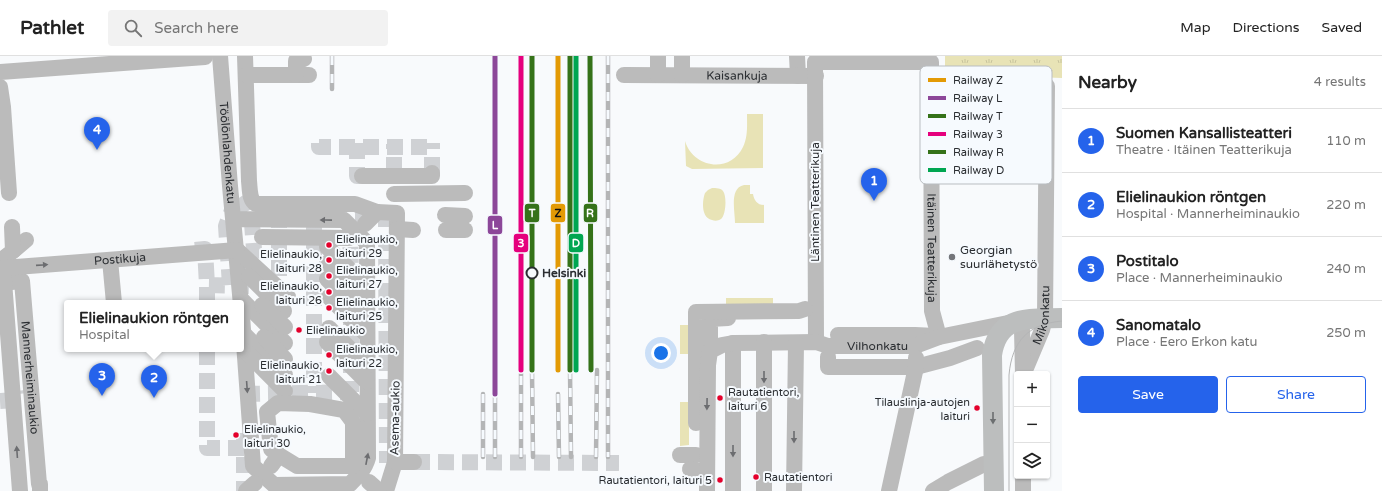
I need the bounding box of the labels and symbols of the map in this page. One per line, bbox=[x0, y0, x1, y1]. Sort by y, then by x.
legend bbox=[920, 66, 1052, 184]
street label: Kaisankuja bbox=[706, 68, 768, 83]
text: Railway Z bbox=[953, 74, 1003, 87]
text: Railway L bbox=[953, 92, 1003, 105]
street label: Töölönlahdenkatu bbox=[217, 101, 239, 204]
text: Railway T bbox=[953, 110, 1003, 123]
pin: 4 bbox=[84, 117, 110, 150]
text: Railway 3 bbox=[953, 128, 1003, 141]
street label: Läntinen Teatterikuja bbox=[808, 142, 822, 262]
text: Railway R bbox=[953, 146, 1004, 159]
text: Railway D bbox=[953, 164, 1004, 177]
pin: 1 bbox=[861, 168, 887, 201]
street label: Itäinen Teatterikuja bbox=[925, 193, 939, 303]
line badge: T bbox=[524, 203, 540, 223]
line badge: Z bbox=[550, 203, 566, 223]
line badge: R bbox=[583, 203, 598, 223]
text: T bbox=[528, 207, 536, 220]
text: Z bbox=[554, 207, 562, 220]
text: R bbox=[586, 207, 594, 220]
line badge: L bbox=[487, 215, 503, 235]
one-way arrow bbox=[319, 217, 332, 223]
text: L bbox=[492, 219, 499, 232]
place label: Elielinaukio, laituri 29 bbox=[336, 233, 398, 260]
line badge: 3 bbox=[513, 233, 529, 253]
line badge: D bbox=[568, 233, 584, 253]
text: 3 bbox=[518, 237, 525, 250]
text: D bbox=[572, 237, 580, 250]
marker: Elielinaukio, laituri 29 bbox=[324, 240, 334, 250]
place label: Georgian suurlähetystö bbox=[960, 243, 1037, 271]
place label: Elielinaukio, laituri 28 bbox=[260, 248, 322, 275]
street label: Postikuja bbox=[93, 250, 147, 268]
marker: Georgian suurlähetystö bbox=[947, 252, 957, 262]
marker: Elielinaukio, laituri 28 bbox=[324, 255, 334, 265]
one-way arrow bbox=[36, 261, 48, 268]
place label: Elielinaukio, laituri 27 bbox=[336, 264, 398, 291]
marker: Helsinki bbox=[525, 266, 539, 280]
place label: Helsinki bbox=[542, 266, 586, 280]
marker: Elielinaukio, laituri 27 bbox=[324, 271, 334, 281]
place label: Elielinaukio, laituri 26 bbox=[260, 280, 322, 307]
street label: Mikonkatu bbox=[1030, 285, 1052, 347]
marker: Elielinaukio, laituri 26 bbox=[324, 287, 334, 297]
place label: Elielinaukio, laituri 25 bbox=[336, 296, 398, 323]
marker: Elielinaukio, laituri 25 bbox=[324, 303, 334, 313]
street label: Mannerheiminaukio bbox=[18, 320, 42, 435]
place label: Elielinaukio bbox=[306, 324, 365, 337]
marker: Elielinaukio bbox=[294, 325, 304, 335]
street label: Vilhonkatu bbox=[847, 339, 908, 353]
place label: Elielinaukio, laituri 22 bbox=[336, 343, 398, 370]
your location bbox=[651, 343, 671, 363]
marker: Elielinaukio, laituri 22 bbox=[324, 350, 334, 360]
place label: Elielinaukio, laituri 21 bbox=[260, 359, 322, 386]
pin: 3 bbox=[89, 363, 115, 396]
pin: 2 bbox=[141, 365, 167, 398]
marker: Elielinaukio, laituri 21 bbox=[324, 366, 334, 376]
one-way arrow bbox=[761, 371, 767, 384]
street label: Asema-aukio bbox=[387, 380, 403, 456]
one-way arrow bbox=[244, 381, 251, 393]
place label: Rautatientori, laituri 6 bbox=[728, 386, 799, 413]
marker: Rautatientori, laituri 6 bbox=[715, 393, 725, 403]
place label: Tilauslinja-autojen laituri bbox=[875, 396, 970, 423]
one-way arrow bbox=[704, 398, 710, 411]
marker: Tilauslinja-autojen laituri bbox=[972, 403, 982, 413]
one-way arrow bbox=[990, 412, 996, 425]
place label: Elielinaukio, laituri 30 bbox=[244, 423, 306, 450]
marker: Elielinaukio, laituri 30 bbox=[231, 430, 241, 440]
one-way arrow bbox=[791, 431, 797, 444]
one-way arrow bbox=[730, 445, 736, 458]
one-way arrow bbox=[13, 446, 20, 458]
one-way arrow bbox=[364, 453, 370, 466]
place label: Rautatientori bbox=[764, 471, 832, 484]
marker: Rautatientori bbox=[751, 472, 761, 482]
place label: Rautatientori, laituri 5 bbox=[599, 474, 712, 487]
marker: Rautatientori, laituri 5 bbox=[715, 475, 725, 485]

